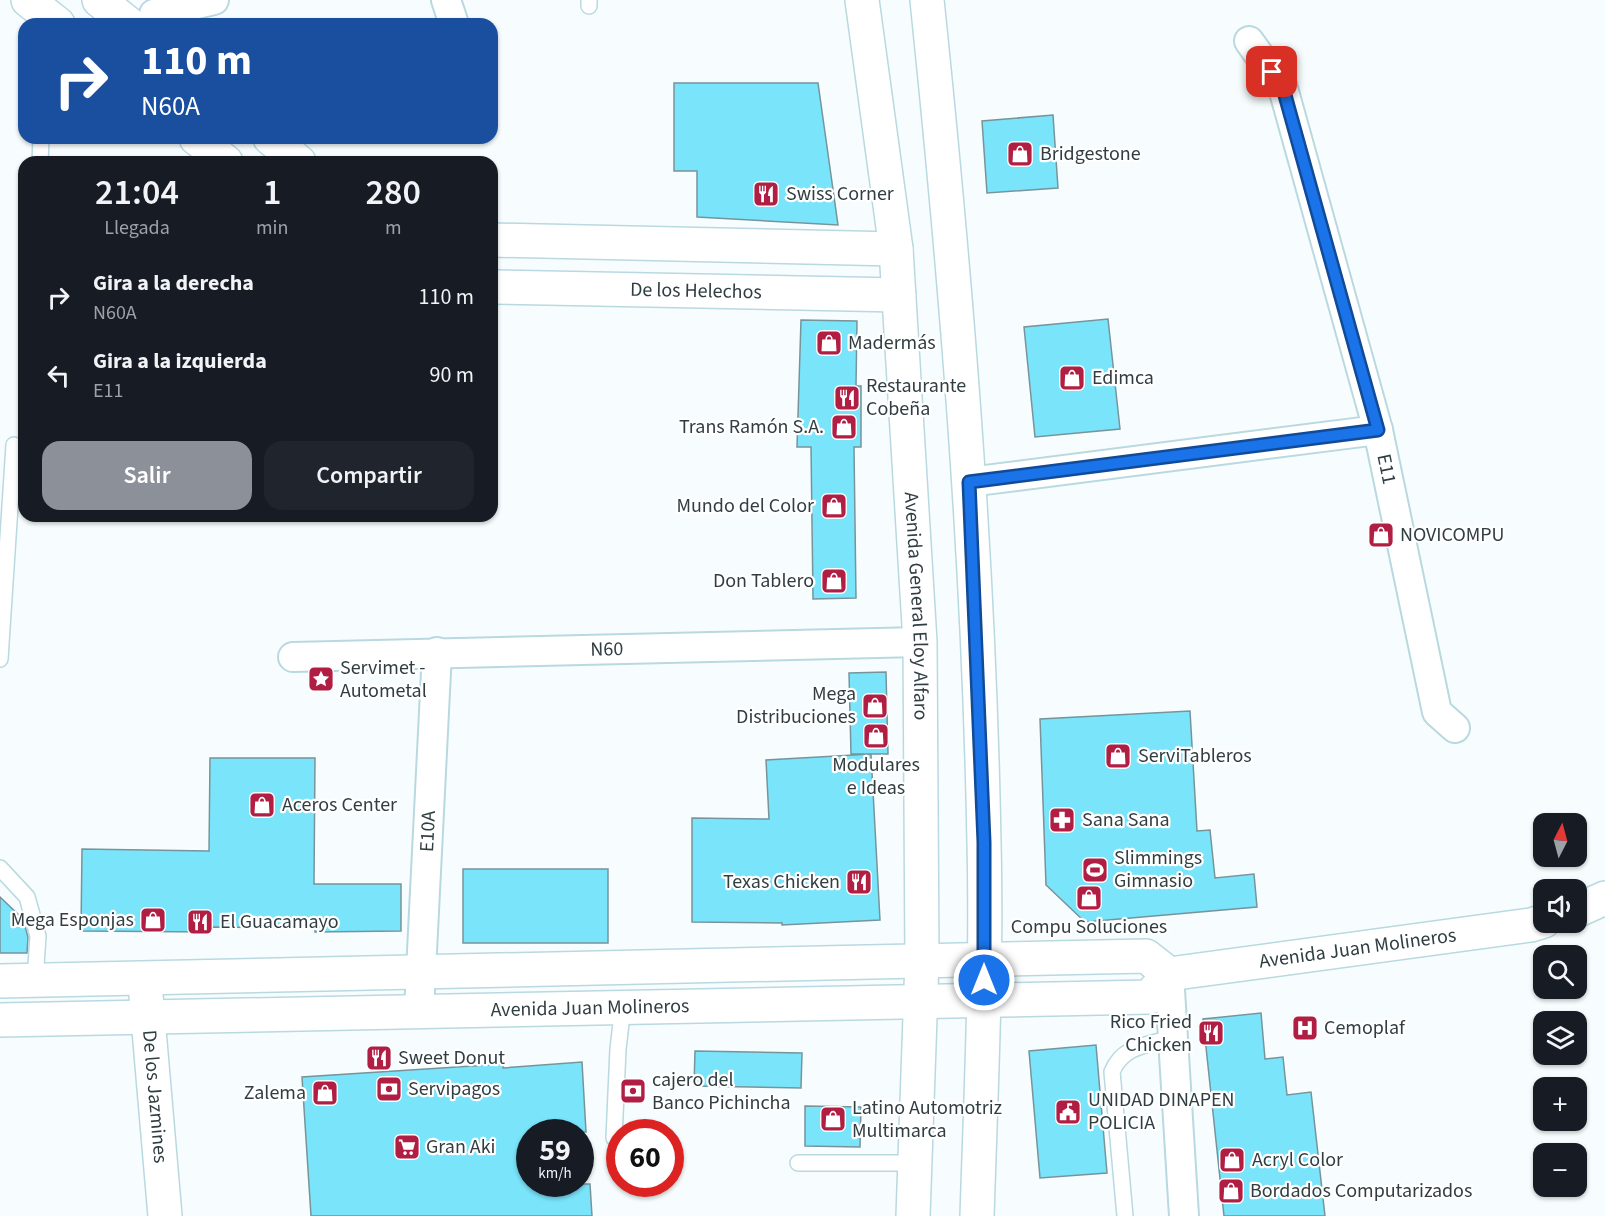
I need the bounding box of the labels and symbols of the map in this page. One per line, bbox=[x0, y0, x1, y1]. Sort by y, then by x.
pin bbox=[1246, 46, 1297, 97]
shop icon: Bridgestone bbox=[1005, 139, 1035, 169]
place label: Bridgestone bbox=[1040, 140, 1141, 168]
restaurant icon: Swiss Corner bbox=[751, 179, 781, 209]
place label: Swiss Corner bbox=[786, 180, 894, 208]
street label: De los Helechos bbox=[630, 276, 762, 306]
shop icon: Madermás bbox=[814, 328, 844, 358]
place label: Madermás bbox=[848, 329, 936, 357]
shop icon: Edimca bbox=[1057, 363, 1087, 393]
place label: Edimca bbox=[1092, 364, 1154, 392]
place label: Restaurante Cobeña bbox=[866, 372, 966, 423]
restaurant icon: Restaurante Cobeña bbox=[832, 383, 862, 413]
shop icon: Trans Ramón S.A. bbox=[829, 412, 859, 442]
place label: Trans Ramón S.A. bbox=[679, 413, 824, 441]
street label: E11 bbox=[1369, 451, 1403, 487]
shop icon: Mundo del Color bbox=[819, 491, 849, 521]
street label: Avenida General Eloy Alfaro bbox=[897, 491, 934, 720]
place label: Mundo del Color bbox=[676, 492, 814, 520]
shop icon: NOVICOMPU bbox=[1366, 520, 1396, 550]
place label: NOVICOMPU bbox=[1400, 521, 1504, 549]
shop icon: Don Tablero bbox=[819, 566, 849, 596]
place label: Don Tablero bbox=[713, 567, 814, 595]
street label: N60 bbox=[590, 635, 624, 664]
place label: Servimet - Autometal bbox=[340, 654, 427, 705]
place icon: Servimet - Autometal bbox=[306, 664, 336, 694]
place label: Mega Distribuciones bbox=[736, 680, 856, 731]
shop icon: Mega Distribuciones bbox=[860, 691, 890, 721]
shop icon: Modulares e Ideas bbox=[861, 721, 891, 751]
shop icon: ServiTableros bbox=[1103, 741, 1133, 771]
place label: ServiTableros bbox=[1138, 742, 1252, 770]
place label: Modulares e Ideas bbox=[832, 751, 920, 802]
shop icon: Aceros Center bbox=[247, 790, 277, 820]
place label: Aceros Center bbox=[282, 791, 397, 819]
pharmacy icon: Sana Sana bbox=[1047, 805, 1077, 835]
place label: Sana Sana bbox=[1082, 806, 1170, 834]
street label: E10A bbox=[413, 810, 443, 853]
north arrow bbox=[1533, 813, 1587, 867]
place label: Slimmings Gimnasio bbox=[1114, 844, 1202, 895]
sports icon: Slimmings Gimnasio bbox=[1080, 855, 1110, 885]
restaurant icon: Texas Chicken bbox=[844, 867, 874, 897]
place label: Texas Chicken bbox=[723, 868, 840, 896]
shop icon: Compu Soluciones bbox=[1074, 883, 1104, 913]
shop icon: Mega Esponjas bbox=[138, 905, 168, 935]
place label: Mega Esponjas bbox=[11, 906, 134, 934]
restaurant icon: El Guacamayo bbox=[185, 907, 215, 937]
place label: El Guacamayo bbox=[220, 908, 339, 936]
place label: Compu Soluciones bbox=[1011, 913, 1167, 941]
street label: Avenida Juan Molineros bbox=[1257, 921, 1458, 976]
position arrow bbox=[952, 948, 1016, 1012]
street label: Avenida Juan Molineros bbox=[490, 992, 690, 1024]
place label: Rico Fried Chicken bbox=[1110, 1008, 1192, 1059]
hospital icon: Cemoplaf bbox=[1290, 1013, 1320, 1043]
place label: Cemoplaf bbox=[1324, 1014, 1406, 1042]
restaurant icon: Rico Fried Chicken bbox=[1196, 1018, 1226, 1048]
street label: De los Jazmines bbox=[135, 1029, 174, 1164]
restaurant icon: Sweet Donut bbox=[364, 1043, 394, 1073]
place label: Sweet Donut bbox=[398, 1044, 505, 1072]
place label: cajero del Banco Pichincha bbox=[652, 1066, 791, 1117]
bank icon: Servipagos bbox=[374, 1074, 404, 1104]
place label: Servipagos bbox=[408, 1075, 500, 1103]
bank icon: cajero del Banco Pichincha bbox=[618, 1076, 648, 1106]
shop icon: Zalema bbox=[310, 1078, 340, 1108]
place label: Zalema bbox=[244, 1079, 306, 1107]
place label: UNIDAD DINAPEN POLICIA bbox=[1088, 1086, 1235, 1137]
place label: Latino Automotriz Multimarca bbox=[852, 1094, 1002, 1145]
public building icon: UNIDAD DINAPEN POLICIA bbox=[1053, 1097, 1083, 1127]
shop icon: Latino Automotriz Multimarca bbox=[818, 1104, 848, 1134]
speed limit sign: 60 bbox=[606, 1119, 684, 1197]
supermarket icon: Gran Aki bbox=[392, 1132, 422, 1162]
place label: Gran Aki bbox=[426, 1133, 496, 1161]
shop icon: Acryl Color bbox=[1217, 1145, 1247, 1175]
place label: Acryl Color bbox=[1252, 1146, 1343, 1174]
shop icon: Bordados Computarizados bbox=[1216, 1176, 1246, 1206]
place label: Bordados Computarizados bbox=[1250, 1177, 1472, 1205]

